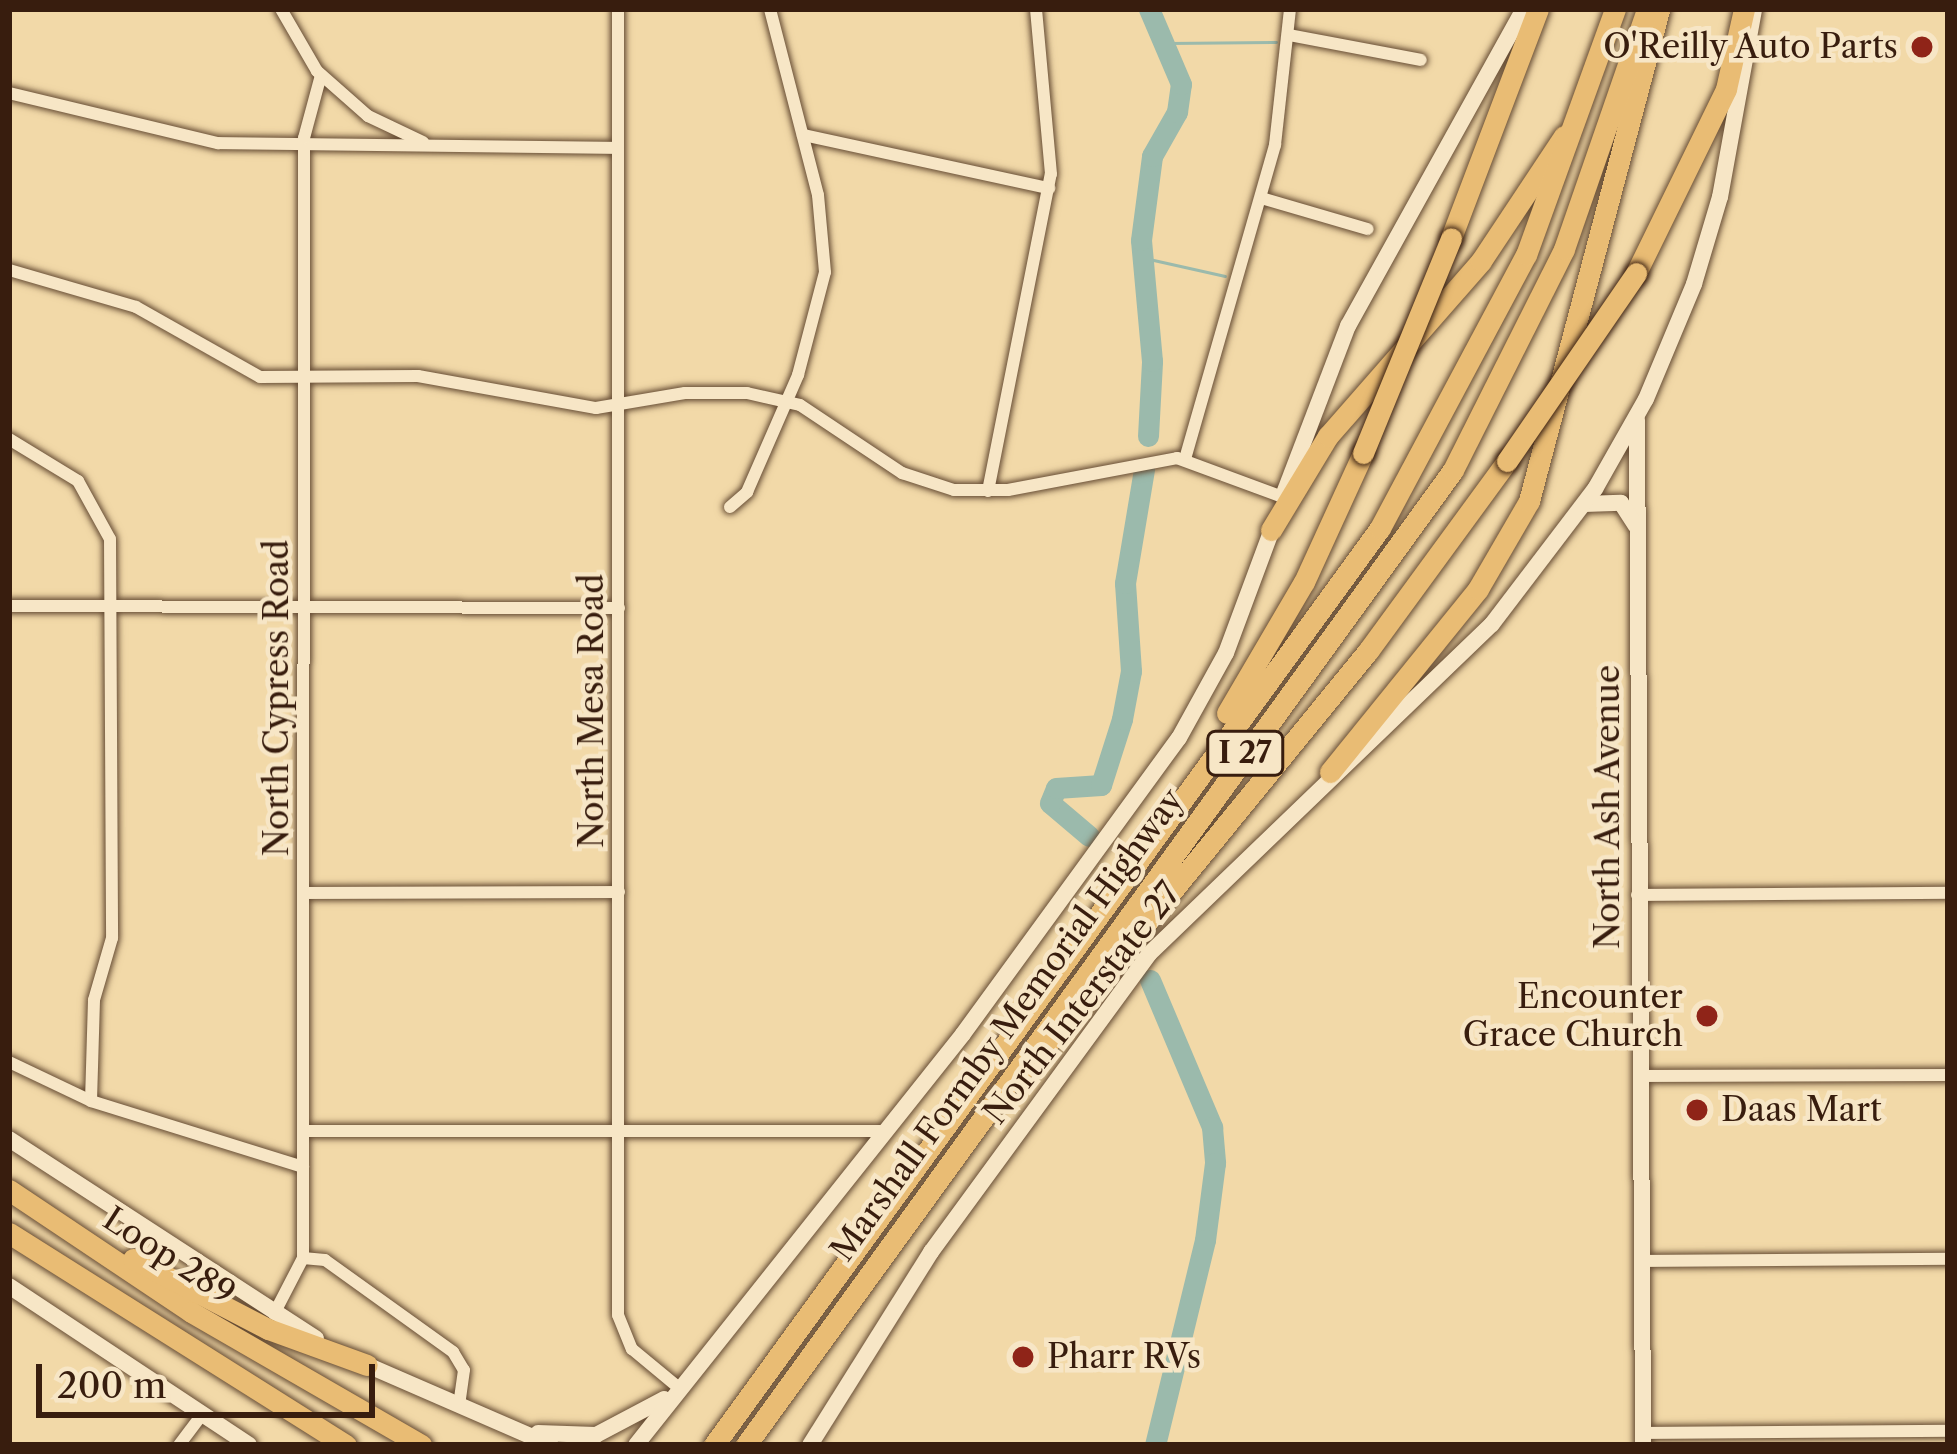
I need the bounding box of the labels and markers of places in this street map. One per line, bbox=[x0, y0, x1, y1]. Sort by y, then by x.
place label: O'Reilly Auto Parts bbox=[1601, 27, 1898, 67]
marker: O'Reilly Auto Parts bbox=[1909, 34, 1935, 60]
place label: Encounter Grace Church bbox=[1463, 977, 1683, 1055]
marker: Encounter Grace Church bbox=[1694, 1003, 1720, 1029]
place label: Daas Mart bbox=[1721, 1090, 1882, 1130]
marker: Daas Mart bbox=[1684, 1097, 1710, 1123]
place label: Pharr RVs bbox=[1047, 1337, 1202, 1377]
marker: Pharr RVs bbox=[1010, 1344, 1036, 1370]

